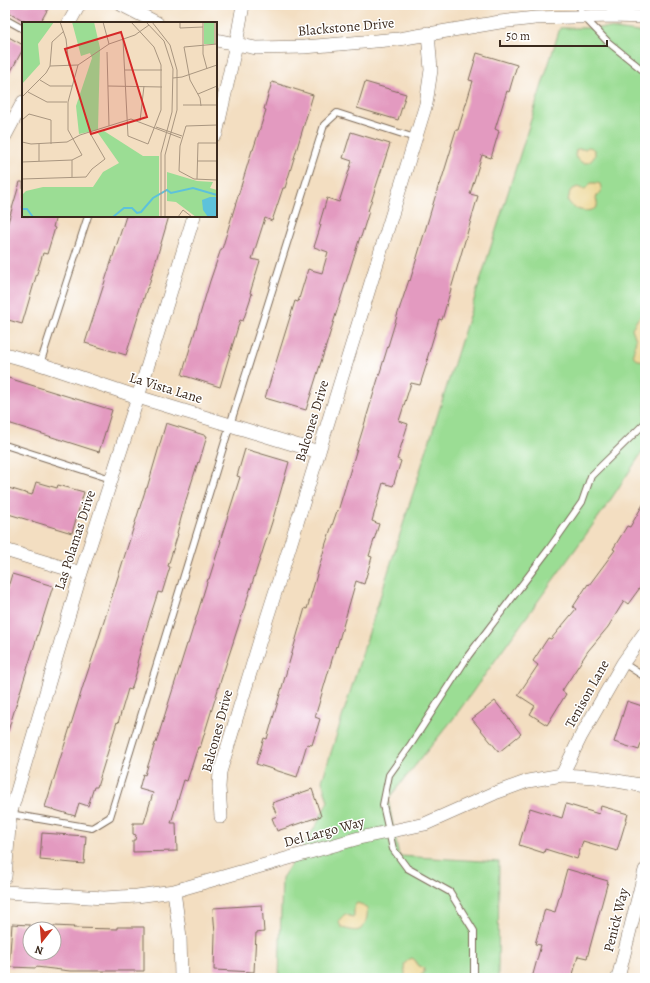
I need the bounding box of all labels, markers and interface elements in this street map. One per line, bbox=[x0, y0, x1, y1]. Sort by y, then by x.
street label: Blackstone Drive bbox=[297, 13, 395, 41]
inset map bbox=[22, 22, 217, 217]
scale bar bbox=[500, 22, 607, 48]
text: 50 m bbox=[506, 28, 530, 44]
street label: La Vista Lane bbox=[127, 368, 205, 408]
street label: Balcones Drive bbox=[291, 378, 333, 464]
street label: Las Polamas Drive bbox=[50, 488, 100, 592]
street label: Tenison Lane bbox=[560, 656, 614, 732]
street label: Balcones Drive bbox=[197, 688, 237, 774]
street label: Del Largo Way bbox=[282, 812, 367, 852]
street label: Penick Way bbox=[599, 885, 633, 954]
north arrow bbox=[22, 921, 62, 961]
text: N bbox=[33, 942, 45, 958]

